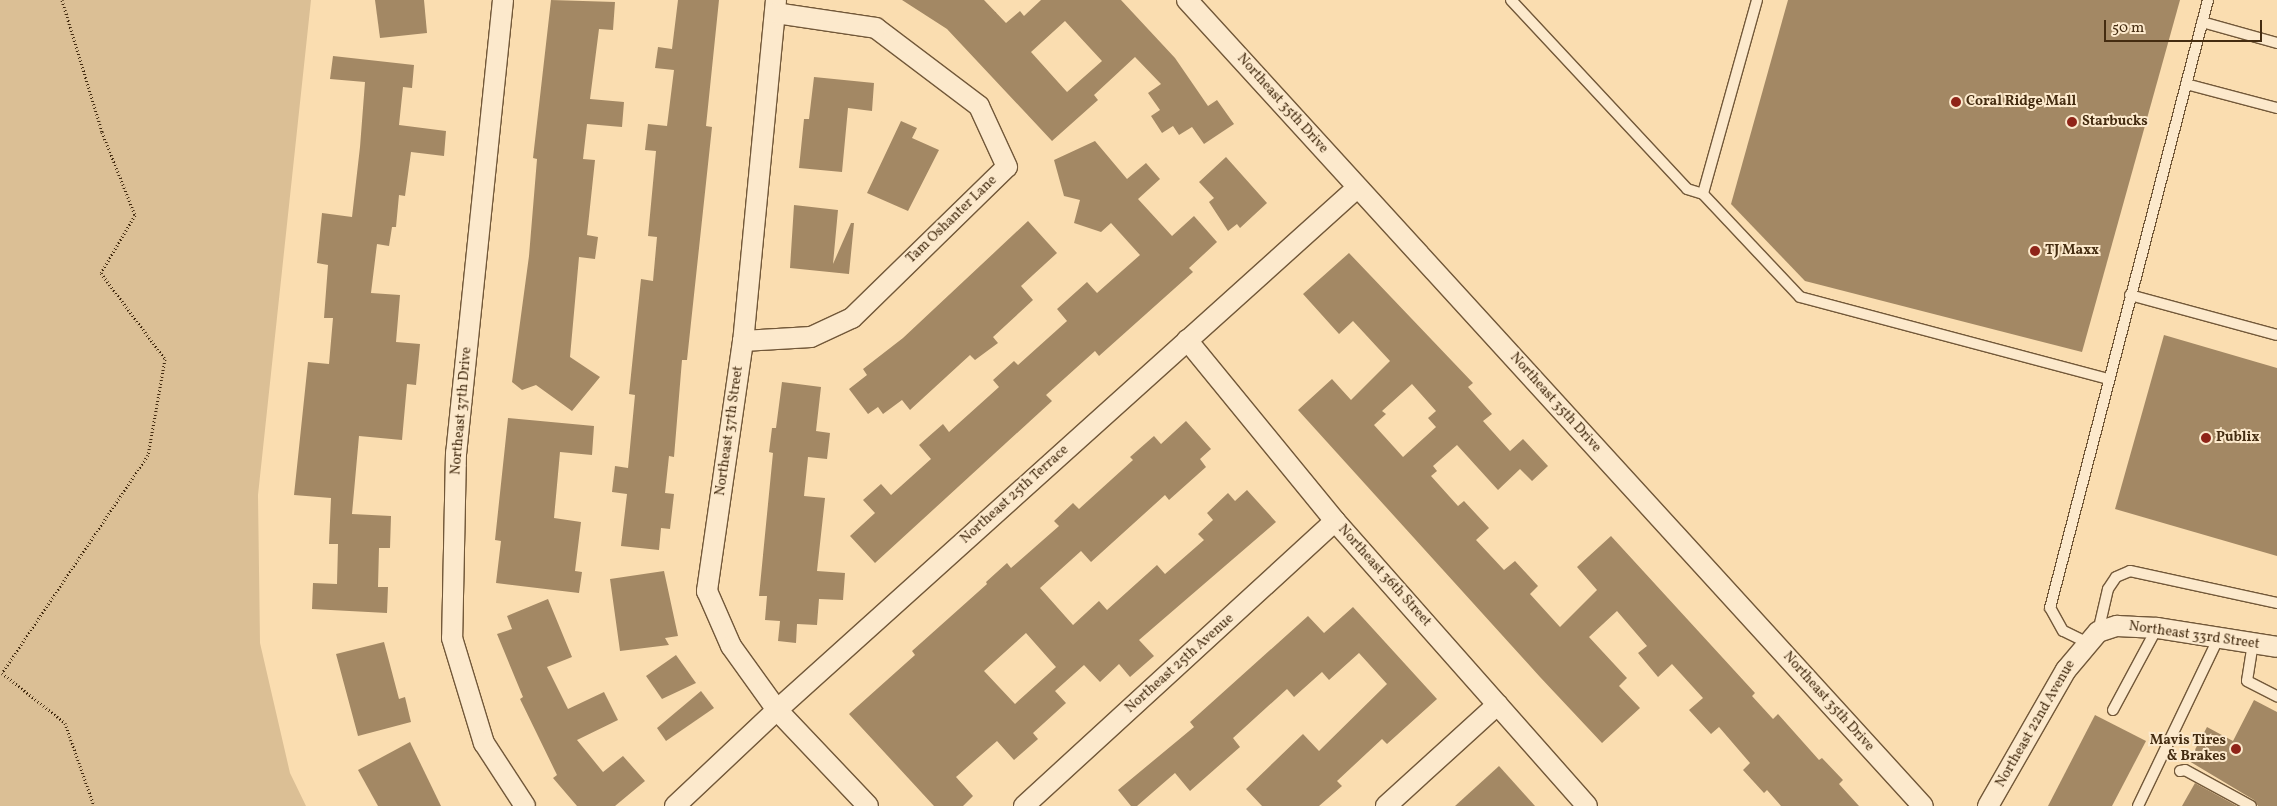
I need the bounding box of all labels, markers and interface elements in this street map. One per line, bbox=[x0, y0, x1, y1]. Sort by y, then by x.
scale bar bbox=[2107, 10, 2264, 42]
text: 50 m bbox=[2112, 18, 2144, 39]
street label: Northeast 35th Drive bbox=[1233, 51, 1331, 157]
place label: Coral Ridge Mall bbox=[1966, 94, 2076, 110]
marker: Coral Ridge Mall bbox=[1950, 96, 1962, 108]
place label: Starbucks bbox=[2082, 114, 2148, 130]
marker: Starbucks bbox=[2066, 116, 2078, 128]
street label: Tam Oshanter Lane bbox=[903, 173, 1001, 267]
place label: TJ Maxx bbox=[2045, 243, 2099, 259]
marker: TJ Maxx bbox=[2029, 245, 2041, 257]
street label: Northeast 37th Drive bbox=[448, 346, 476, 476]
street label: Northeast 35th Drive bbox=[1506, 350, 1604, 456]
street label: Northeast 37th Street bbox=[713, 365, 747, 497]
place label: Publix bbox=[2216, 430, 2259, 446]
marker: Publix bbox=[2200, 432, 2212, 444]
street label: Northeast 25th Terrace bbox=[957, 442, 1073, 548]
street label: Northeast 36th Street bbox=[1334, 522, 1434, 630]
street label: Northeast 25th Avenue bbox=[1122, 611, 1238, 717]
street label: Northeast 33rd Street bbox=[2128, 619, 2260, 653]
street label: Northeast 35th Drive bbox=[1779, 649, 1877, 755]
street label: Northeast 22nd Avenue bbox=[1993, 657, 2079, 791]
place label: Mavis Tires & Brakes bbox=[2150, 733, 2226, 766]
marker: Mavis Tires & Brakes bbox=[2230, 743, 2242, 755]

